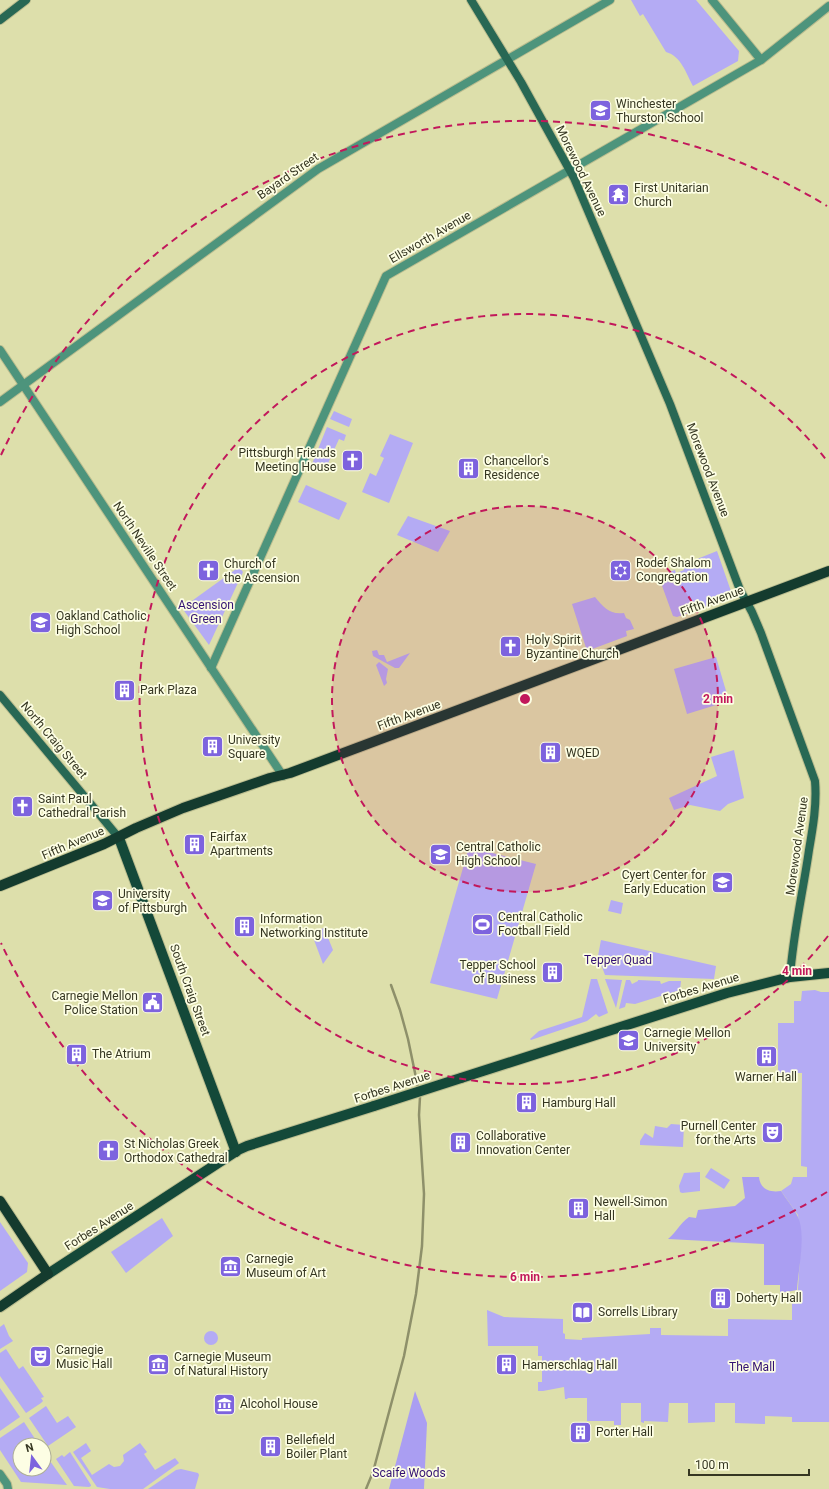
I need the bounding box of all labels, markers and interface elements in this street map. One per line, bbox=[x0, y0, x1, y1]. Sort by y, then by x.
place label: Winchester Thurston School bbox=[616, 97, 704, 125]
school or university icon: Winchester Thurston School bbox=[587, 98, 613, 124]
street label: Morewood Avenue bbox=[553, 123, 609, 219]
street label: Bayard Street bbox=[255, 150, 321, 202]
place label: First Unitarian Church bbox=[634, 181, 709, 209]
temple icon: First Unitarian Church bbox=[605, 182, 631, 208]
street label: Ellsworth Avenue bbox=[387, 208, 473, 266]
street label: Morewood Avenue bbox=[684, 421, 732, 519]
place label: Pittsburgh Friends Meeting House bbox=[238, 446, 336, 474]
church icon: Pittsburgh Friends Meeting House bbox=[339, 447, 365, 473]
place label: Chancellor's Residence bbox=[484, 454, 549, 482]
building icon: Chancellor's Residence bbox=[456, 455, 482, 481]
street label: North Neville Street bbox=[110, 499, 180, 593]
place label: Rodef Shalom Congregation bbox=[636, 556, 711, 584]
place label: Church of the Ascension bbox=[224, 557, 300, 585]
synagogue icon: Rodef Shalom Congregation bbox=[607, 557, 633, 583]
church icon: Church of the Ascension bbox=[196, 558, 222, 584]
street label: Fifth Avenue bbox=[678, 583, 746, 619]
park label: Ascension Green bbox=[178, 598, 234, 626]
place label: Oakland Catholic High School bbox=[56, 609, 147, 637]
school or university icon: Oakland Catholic High School bbox=[28, 610, 54, 636]
place label: Holy Spirit Byzantine Church bbox=[526, 633, 619, 661]
church icon: Holy Spirit Byzantine Church bbox=[498, 634, 524, 660]
building icon: Park Plaza bbox=[111, 677, 137, 703]
place label: Park Plaza bbox=[140, 683, 197, 697]
centre of rings bbox=[518, 692, 532, 706]
text: 2 min bbox=[703, 692, 733, 706]
street label: Fifth Avenue bbox=[375, 697, 443, 733]
street label: North Craig Street bbox=[18, 699, 90, 781]
place label: University Square bbox=[228, 733, 281, 761]
building icon: University Square bbox=[199, 734, 225, 760]
building icon: WQED bbox=[537, 740, 563, 766]
place label: WQED bbox=[566, 746, 600, 760]
place label: Saint Paul Cathedral Parish bbox=[38, 792, 126, 820]
church icon: Saint Paul Cathedral Parish bbox=[10, 793, 36, 819]
street label: Morewood Avenue bbox=[783, 796, 811, 896]
street label: Fifth Avenue bbox=[40, 824, 106, 862]
place label: Fairfax Apartments bbox=[210, 830, 273, 858]
building icon: Fairfax Apartments bbox=[181, 831, 207, 857]
place label: Central Catholic High School bbox=[456, 840, 541, 868]
school or university icon: Central Catholic High School bbox=[427, 841, 453, 867]
place label: Cyert Center for Early Education bbox=[622, 868, 706, 896]
school or university icon: Cyert Center for Early Education bbox=[709, 869, 735, 895]
place label: University of Pittsburgh bbox=[118, 887, 187, 915]
school or university icon: University of Pittsburgh bbox=[90, 888, 116, 914]
place label: Central Catholic Football Field bbox=[498, 910, 583, 938]
sports icon: Central Catholic Football Field bbox=[470, 911, 496, 937]
place label: Information Networking Institute bbox=[260, 912, 368, 940]
building icon: Information Networking Institute bbox=[231, 913, 257, 939]
street label: South Craig Street bbox=[167, 942, 213, 1038]
park label: Tepper Quad bbox=[584, 953, 652, 967]
place label: Tepper School of Business bbox=[460, 958, 536, 986]
building icon: Tepper School of Business bbox=[539, 959, 565, 985]
text: 4 min bbox=[782, 964, 812, 978]
street label: Forbes Avenue bbox=[661, 970, 741, 1006]
place label: Carnegie Mellon Police Station bbox=[51, 989, 138, 1017]
public building icon: Carnegie Mellon Police Station bbox=[140, 990, 166, 1016]
place label: Carnegie Mellon University bbox=[644, 1026, 731, 1054]
school or university icon: Carnegie Mellon University bbox=[616, 1027, 642, 1053]
building icon: The Atrium bbox=[64, 1041, 90, 1067]
building icon: Warner Hall bbox=[753, 1043, 779, 1069]
place label: The Atrium bbox=[92, 1047, 151, 1061]
street label: Forbes Avenue bbox=[352, 1068, 432, 1106]
place label: Warner Hall bbox=[735, 1070, 797, 1084]
building icon: Hamburg Hall bbox=[514, 1090, 540, 1116]
place label: Hamburg Hall bbox=[542, 1096, 616, 1110]
place label: Purnell Center for the Arts bbox=[681, 1119, 756, 1147]
theatre icon: Purnell Center for the Arts bbox=[759, 1120, 785, 1146]
place label: Collaborative Innovation Center bbox=[476, 1129, 570, 1157]
building icon: Collaborative Innovation Center bbox=[448, 1130, 474, 1156]
place label: St Nicholas Greek Orthodox Cathedral bbox=[124, 1137, 228, 1165]
church icon: St Nicholas Greek Orthodox Cathedral bbox=[95, 1138, 121, 1164]
place label: Newell-Simon Hall bbox=[594, 1195, 668, 1223]
building icon: Newell-Simon Hall bbox=[565, 1196, 591, 1222]
street label: Forbes Avenue bbox=[62, 1199, 136, 1253]
place label: Carnegie Museum of Art bbox=[246, 1252, 326, 1280]
museum icon: Carnegie Museum of Art bbox=[217, 1253, 243, 1279]
text: 6 min bbox=[510, 1270, 540, 1284]
building icon: Doherty Hall bbox=[707, 1285, 733, 1311]
place label: Doherty Hall bbox=[736, 1291, 802, 1305]
library icon: Sorrells Library bbox=[569, 1299, 595, 1325]
place label: Sorrells Library bbox=[598, 1305, 678, 1319]
place label: Carnegie Music Hall bbox=[56, 1343, 112, 1371]
theatre icon: Carnegie Music Hall bbox=[28, 1344, 54, 1370]
place label: Carnegie Museum of Natural History bbox=[174, 1350, 271, 1378]
museum icon: Carnegie Museum of Natural History bbox=[145, 1351, 171, 1377]
building icon: Hamerschlag Hall bbox=[493, 1352, 519, 1378]
place label: Hamerschlag Hall bbox=[522, 1358, 617, 1372]
park label: The Mall bbox=[729, 1360, 775, 1374]
museum icon: Alcohol House bbox=[212, 1391, 238, 1417]
place label: Alcohol House bbox=[240, 1397, 318, 1411]
building icon: Porter Hall bbox=[568, 1419, 594, 1445]
place label: Porter Hall bbox=[596, 1425, 653, 1439]
place label: Bellefield Boiler Plant bbox=[286, 1433, 347, 1461]
building icon: Bellefield Boiler Plant bbox=[257, 1434, 283, 1460]
north arrow bbox=[12, 1437, 52, 1477]
text: N bbox=[24, 1440, 35, 1455]
scale bar bbox=[689, 1451, 809, 1477]
text: 100 m bbox=[695, 1458, 729, 1472]
park label: Scaife Woods bbox=[372, 1466, 446, 1480]

